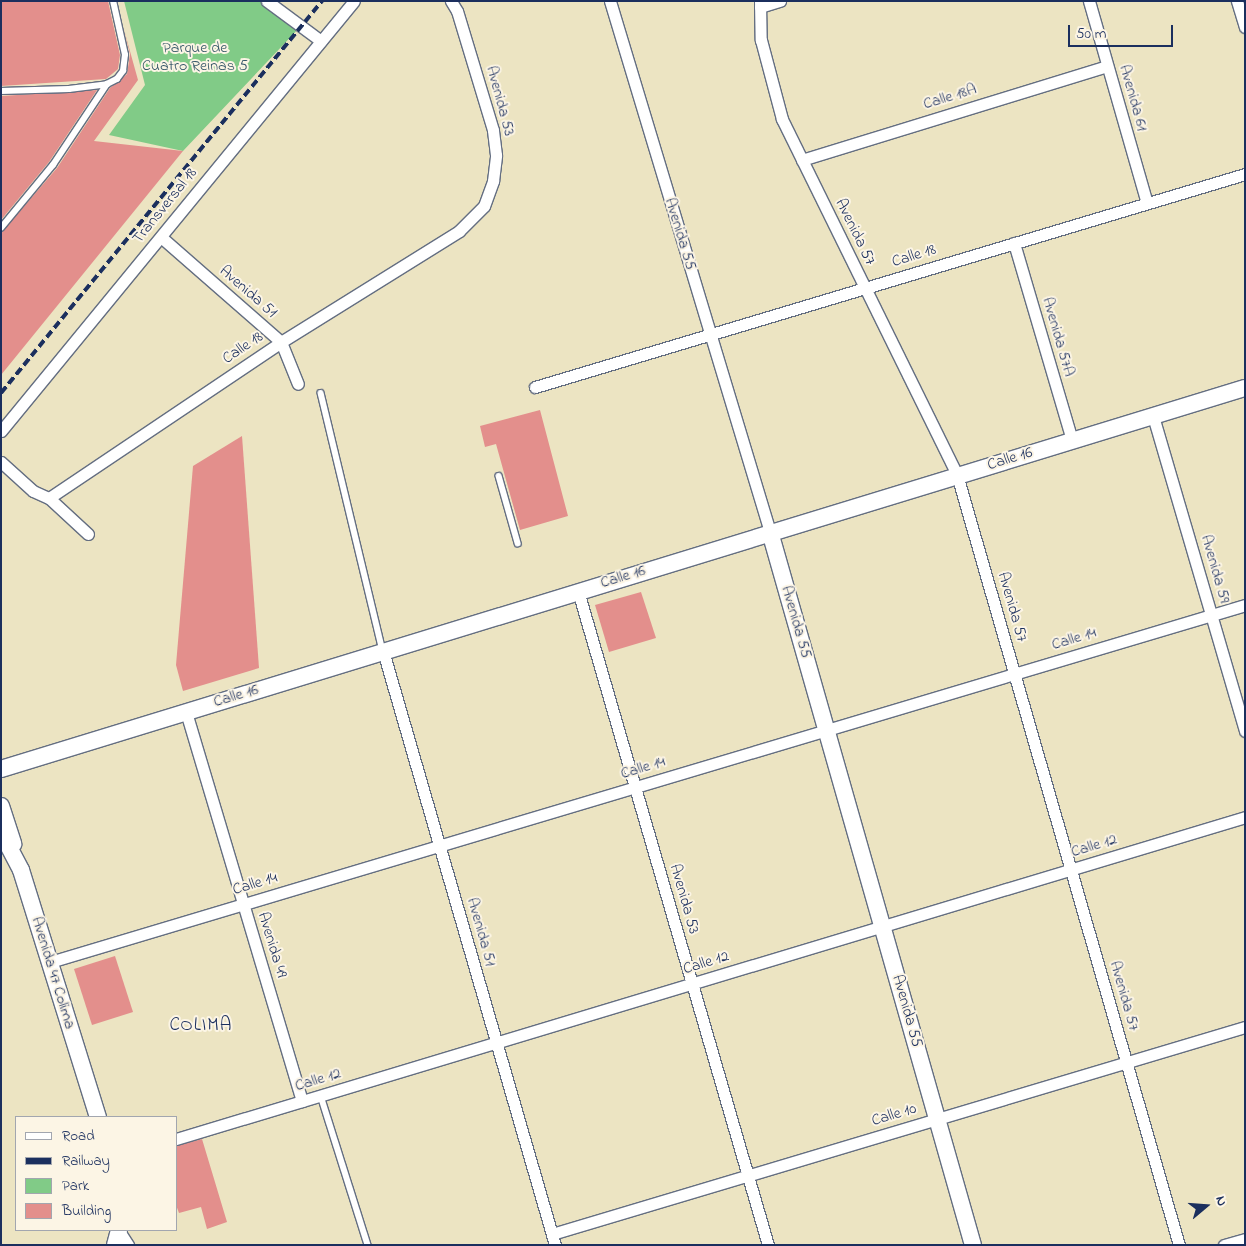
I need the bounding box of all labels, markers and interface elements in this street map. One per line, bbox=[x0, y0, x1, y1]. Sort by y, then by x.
scale bar bbox=[1071, 15, 1176, 47]
text: 50 m bbox=[1076, 23, 1106, 45]
park label: Parque de Cuatro Reinas 5 bbox=[142, 38, 248, 76]
street label: Avenida 61 bbox=[1114, 63, 1152, 133]
street label: Avenida 53 bbox=[481, 64, 519, 138]
street label: Calle 18A bbox=[921, 80, 979, 114]
street label: Transversal 18 bbox=[129, 164, 201, 248]
street label: Avenida 55 bbox=[660, 196, 700, 272]
street label: Avenida 57 bbox=[831, 196, 879, 268]
street label: Calle 18 bbox=[890, 240, 938, 272]
street label: Avenida 51 bbox=[215, 262, 281, 322]
street label: Avenida 57A bbox=[1038, 295, 1078, 379]
street label: Calle 18 bbox=[219, 327, 267, 369]
street label: Calle 16 bbox=[985, 443, 1035, 475]
street label: Avenida 59 bbox=[1196, 533, 1234, 605]
street label: Calle 16 bbox=[598, 561, 648, 593]
street label: Avenida 57 bbox=[993, 570, 1031, 644]
street label: Avenida 55 bbox=[777, 584, 815, 660]
street label: Calle 14 bbox=[1049, 623, 1099, 655]
street label: Calle 16 bbox=[211, 680, 261, 712]
street label: Calle 14 bbox=[618, 752, 668, 784]
street label: Calle 12 bbox=[1069, 830, 1119, 862]
street label: Avenida 53 bbox=[665, 862, 703, 936]
street label: Calle 14 bbox=[230, 868, 280, 900]
street label: Avenida 51 bbox=[462, 896, 500, 968]
street label: Avenida 49 bbox=[253, 910, 291, 980]
street label: Avenida 47 Colima bbox=[27, 914, 79, 1032]
street label: Calle 12 bbox=[681, 947, 731, 979]
street label: Avenida 57 bbox=[1105, 959, 1143, 1033]
street label: Avenida 55 bbox=[888, 973, 926, 1049]
district label: COLIMA bbox=[169, 1015, 233, 1037]
street label: Calle 12 bbox=[293, 1064, 343, 1096]
street label: Calle 10 bbox=[869, 1099, 919, 1131]
legend bbox=[15, 1116, 178, 1231]
text: Road bbox=[62, 1125, 95, 1147]
text: Railway bbox=[62, 1150, 110, 1172]
text: Park bbox=[62, 1175, 89, 1197]
north arrow bbox=[1181, 1181, 1231, 1231]
text: N bbox=[1209, 1193, 1232, 1209]
text: Building bbox=[62, 1200, 111, 1222]

